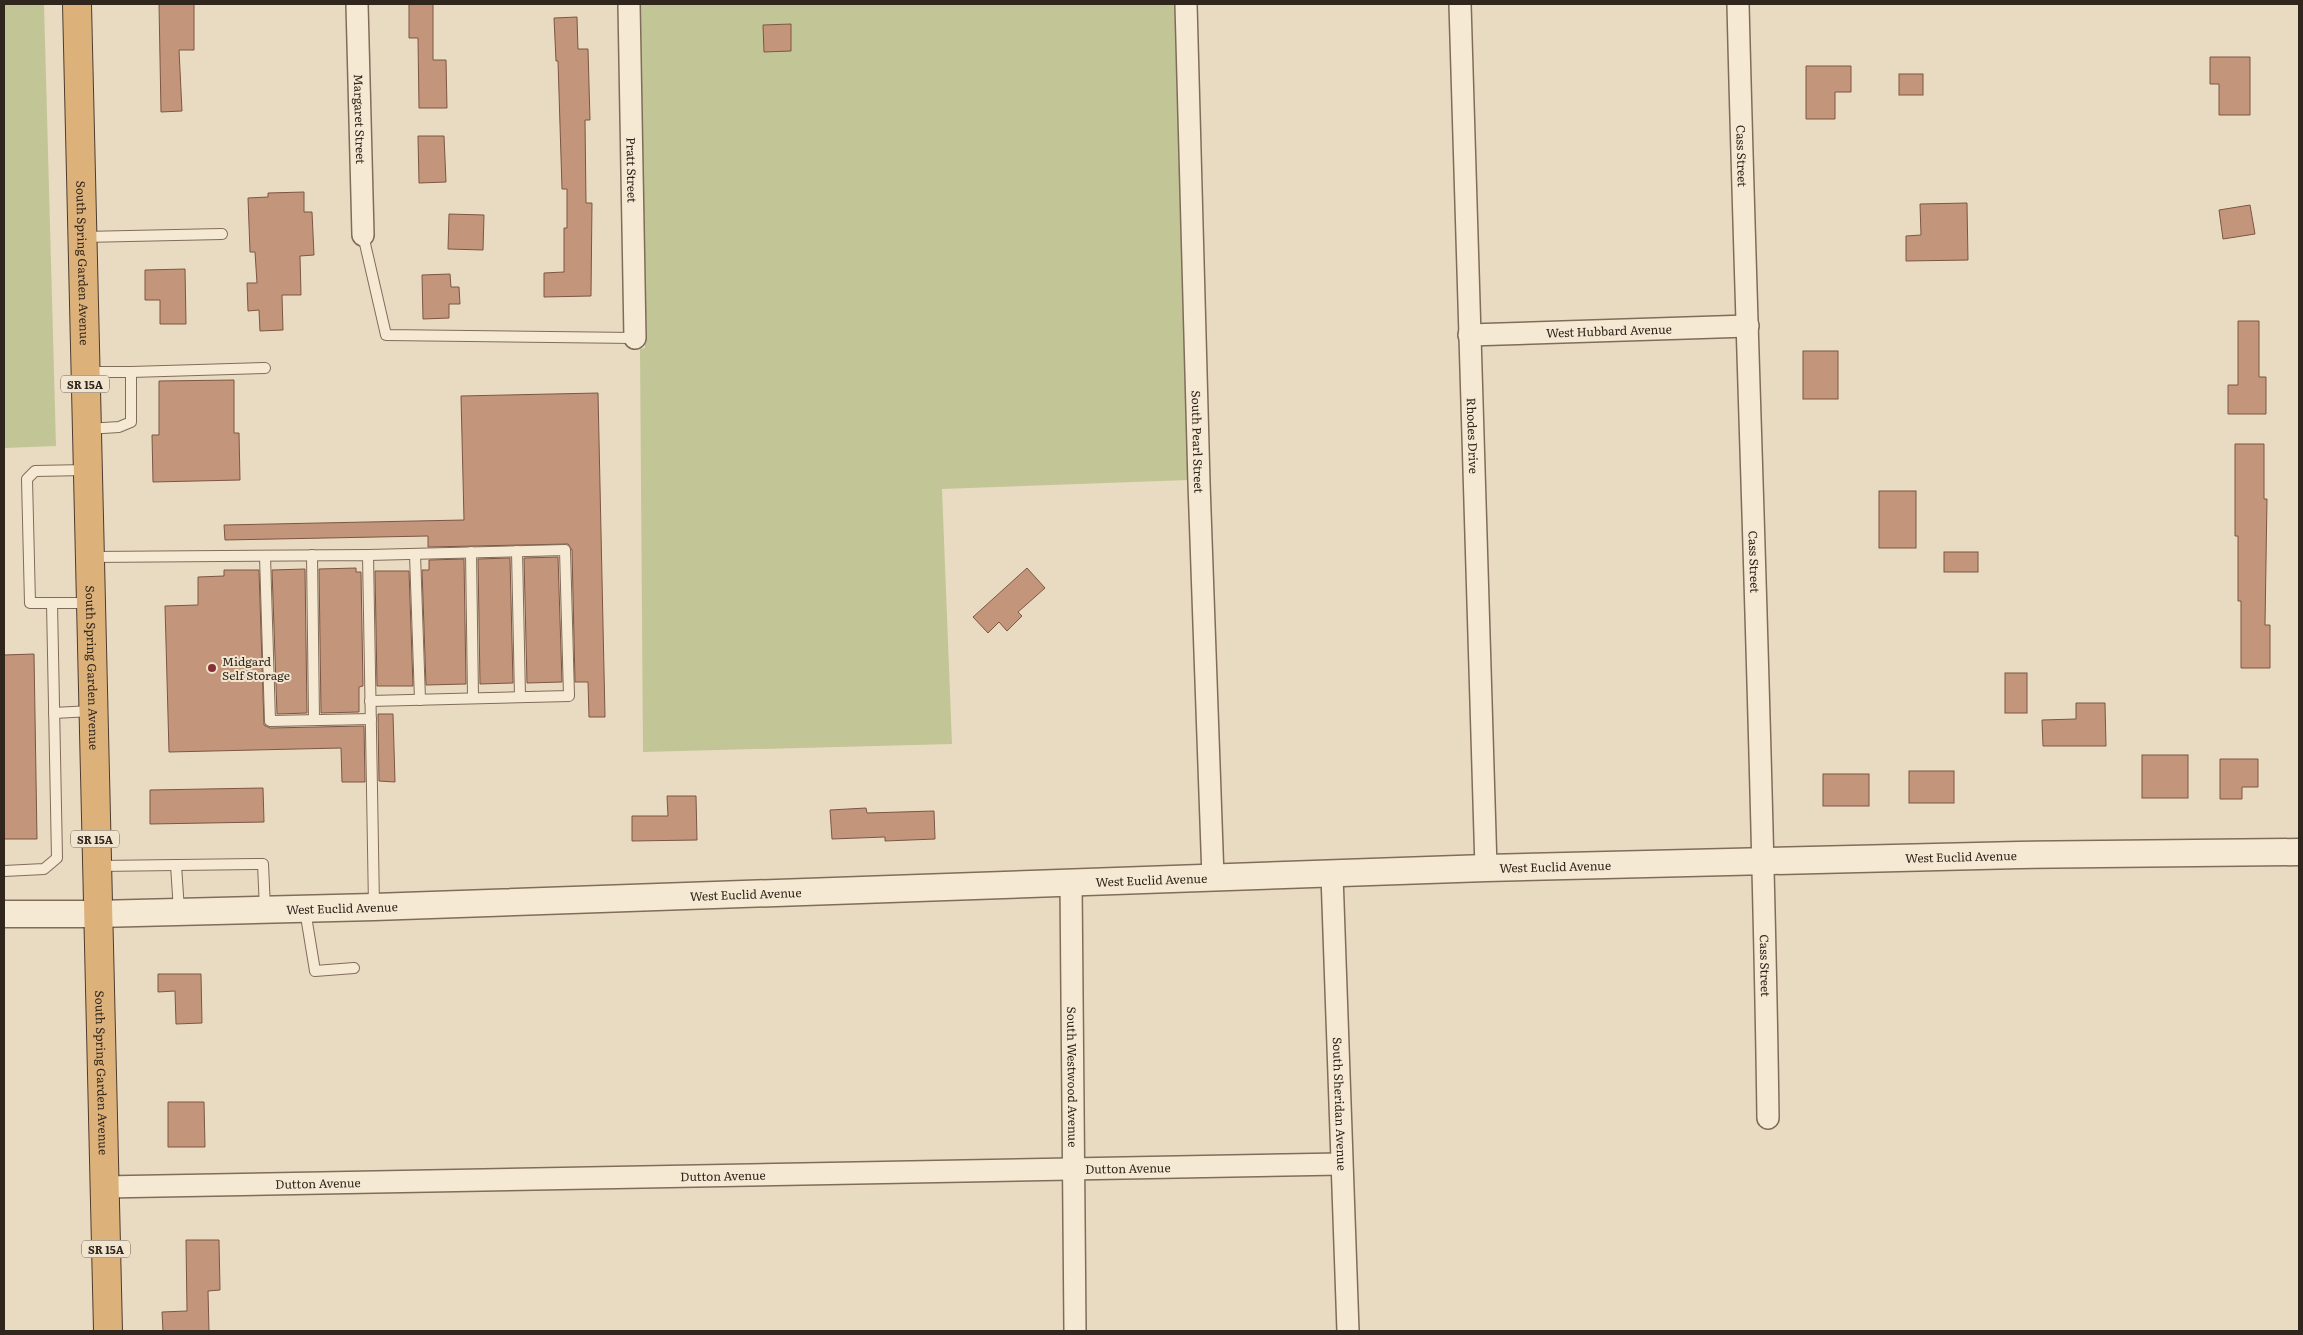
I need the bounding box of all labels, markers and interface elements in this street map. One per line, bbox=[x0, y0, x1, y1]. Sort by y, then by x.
street label: Margaret Street bbox=[350, 74, 370, 164]
street label: Cass Street bbox=[1732, 125, 1752, 187]
street label: Pratt Street bbox=[622, 137, 642, 203]
street label: South Spring Garden Avenue bbox=[72, 180, 94, 345]
street label: West Hubbard Avenue bbox=[1546, 319, 1672, 342]
road number: SR 15A bbox=[61, 376, 109, 392]
street label: South Pearl Street bbox=[1187, 390, 1208, 494]
street label: Rhodes Drive bbox=[1463, 397, 1483, 474]
street label: Cass Street bbox=[1745, 530, 1764, 593]
street label: South Spring Garden Avenue bbox=[82, 585, 103, 750]
place label: Midgard Self Storage bbox=[222, 652, 290, 684]
marker: Midgard Self Storage bbox=[206, 662, 218, 674]
road number: SR 15A bbox=[71, 831, 119, 848]
street label: West Euclid Avenue bbox=[1905, 846, 2017, 867]
street label: West Euclid Avenue bbox=[1499, 856, 1611, 877]
street label: West Euclid Avenue bbox=[1095, 869, 1208, 891]
street label: West Euclid Avenue bbox=[690, 883, 802, 905]
street label: West Euclid Avenue bbox=[286, 897, 398, 918]
street label: Cass Street bbox=[1756, 934, 1775, 997]
street label: South Spring Garden Avenue bbox=[91, 990, 113, 1155]
street label: South Westwood Avenue bbox=[1063, 1006, 1082, 1147]
street label: South Sheridan Avenue bbox=[1329, 1037, 1351, 1171]
street label: Dutton Avenue bbox=[1085, 1158, 1171, 1178]
street label: Dutton Avenue bbox=[680, 1166, 766, 1185]
street label: Dutton Avenue bbox=[275, 1173, 361, 1193]
road number: SR 15A bbox=[82, 1240, 130, 1258]

